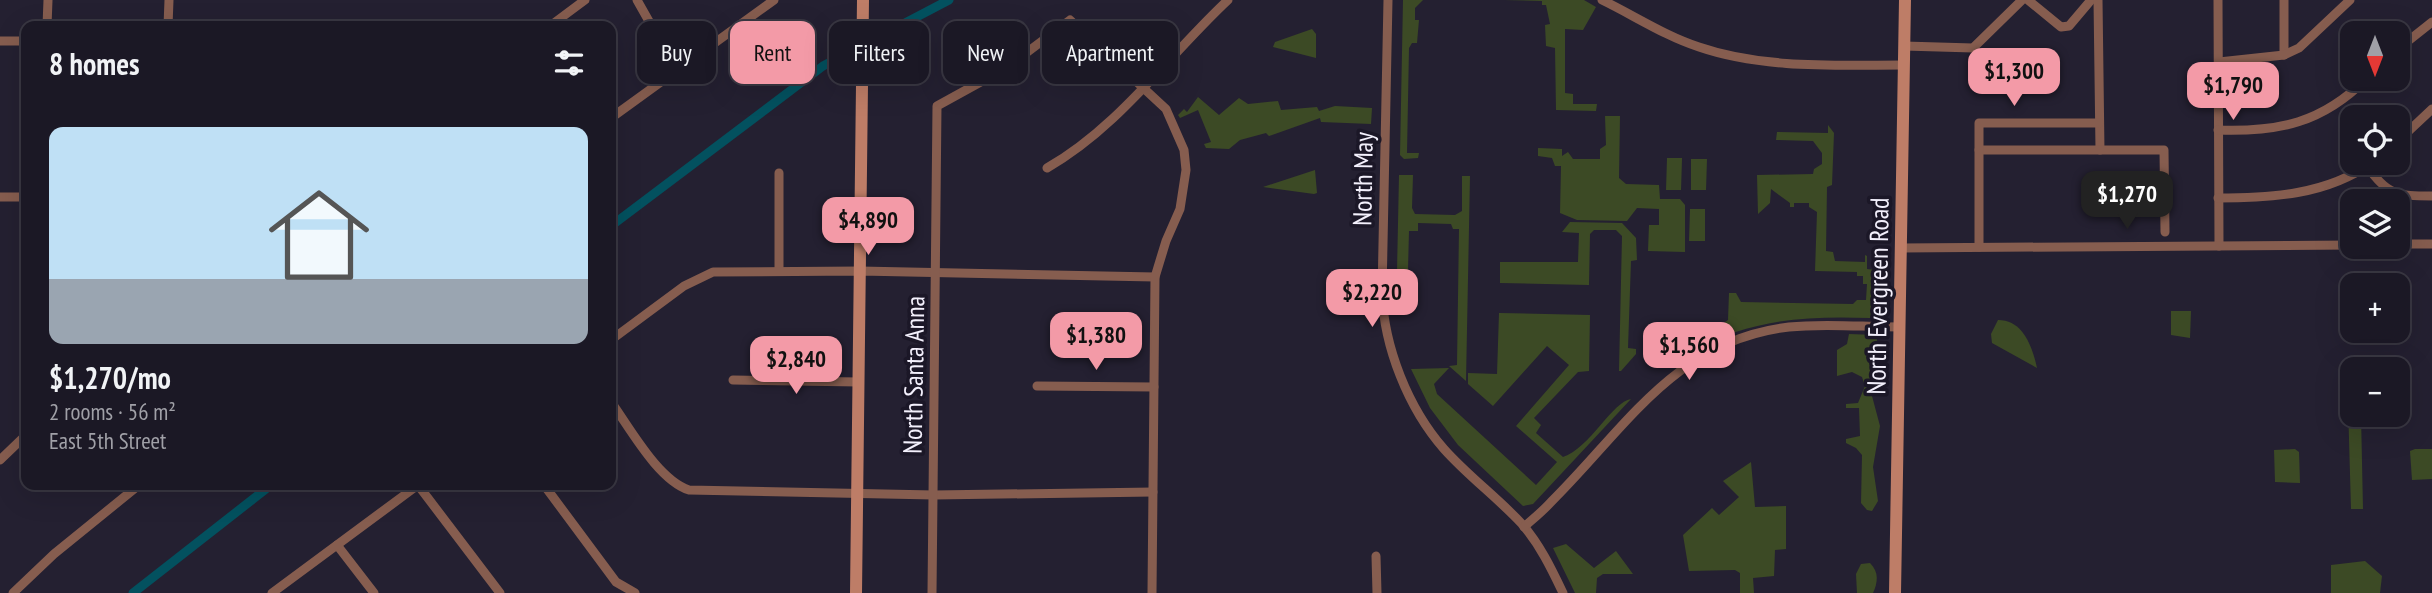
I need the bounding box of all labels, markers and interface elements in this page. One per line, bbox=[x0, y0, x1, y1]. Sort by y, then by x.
chip: Buy bbox=[637, 21, 716, 84]
chip: Rent bbox=[730, 21, 815, 84]
chip: Filters bbox=[829, 21, 929, 84]
chip: New bbox=[943, 21, 1028, 84]
chip: Apartment bbox=[1042, 21, 1178, 84]
north arrow bbox=[2340, 21, 2410, 91]
map controls bbox=[2340, 21, 2410, 427]
text: 8 homes bbox=[49, 44, 140, 83]
icon: filters bbox=[550, 44, 588, 82]
pin: $1,300 bbox=[1957, 48, 2071, 108]
text: $1,300 bbox=[1984, 56, 2044, 85]
pin: $1,790 bbox=[2176, 62, 2290, 122]
text: $1,790 bbox=[2203, 70, 2263, 99]
button: locate bbox=[2340, 105, 2410, 175]
street label: North May bbox=[1345, 132, 1380, 226]
icon: home bbox=[256, 172, 382, 298]
pin: $1,270 bbox=[2070, 172, 2184, 231]
text: $1,270 bbox=[2097, 179, 2157, 208]
button: layers bbox=[2340, 189, 2410, 259]
street label: North Evergreen Road bbox=[1859, 197, 1896, 395]
pin: $4,890 bbox=[811, 198, 925, 257]
text: $4,890 bbox=[838, 205, 898, 234]
pin: $2,220 bbox=[1315, 270, 1429, 329]
button: + bbox=[2340, 273, 2410, 343]
text: $2,220 bbox=[1342, 277, 1402, 306]
street label: North Santa Anna bbox=[896, 296, 931, 454]
pin: $1,380 bbox=[1039, 312, 1153, 372]
text: $1,380 bbox=[1066, 320, 1126, 349]
pin: $1,560 bbox=[1632, 322, 1746, 382]
text: $1,560 bbox=[1659, 330, 1719, 359]
pin: $2,840 bbox=[739, 336, 853, 396]
text: $2,840 bbox=[766, 344, 826, 373]
button: − bbox=[2340, 357, 2410, 427]
text: $1,270/mo bbox=[49, 358, 171, 397]
text: 2 rooms · 56 m² bbox=[49, 397, 176, 426]
text: East 5th Street bbox=[49, 426, 166, 455]

